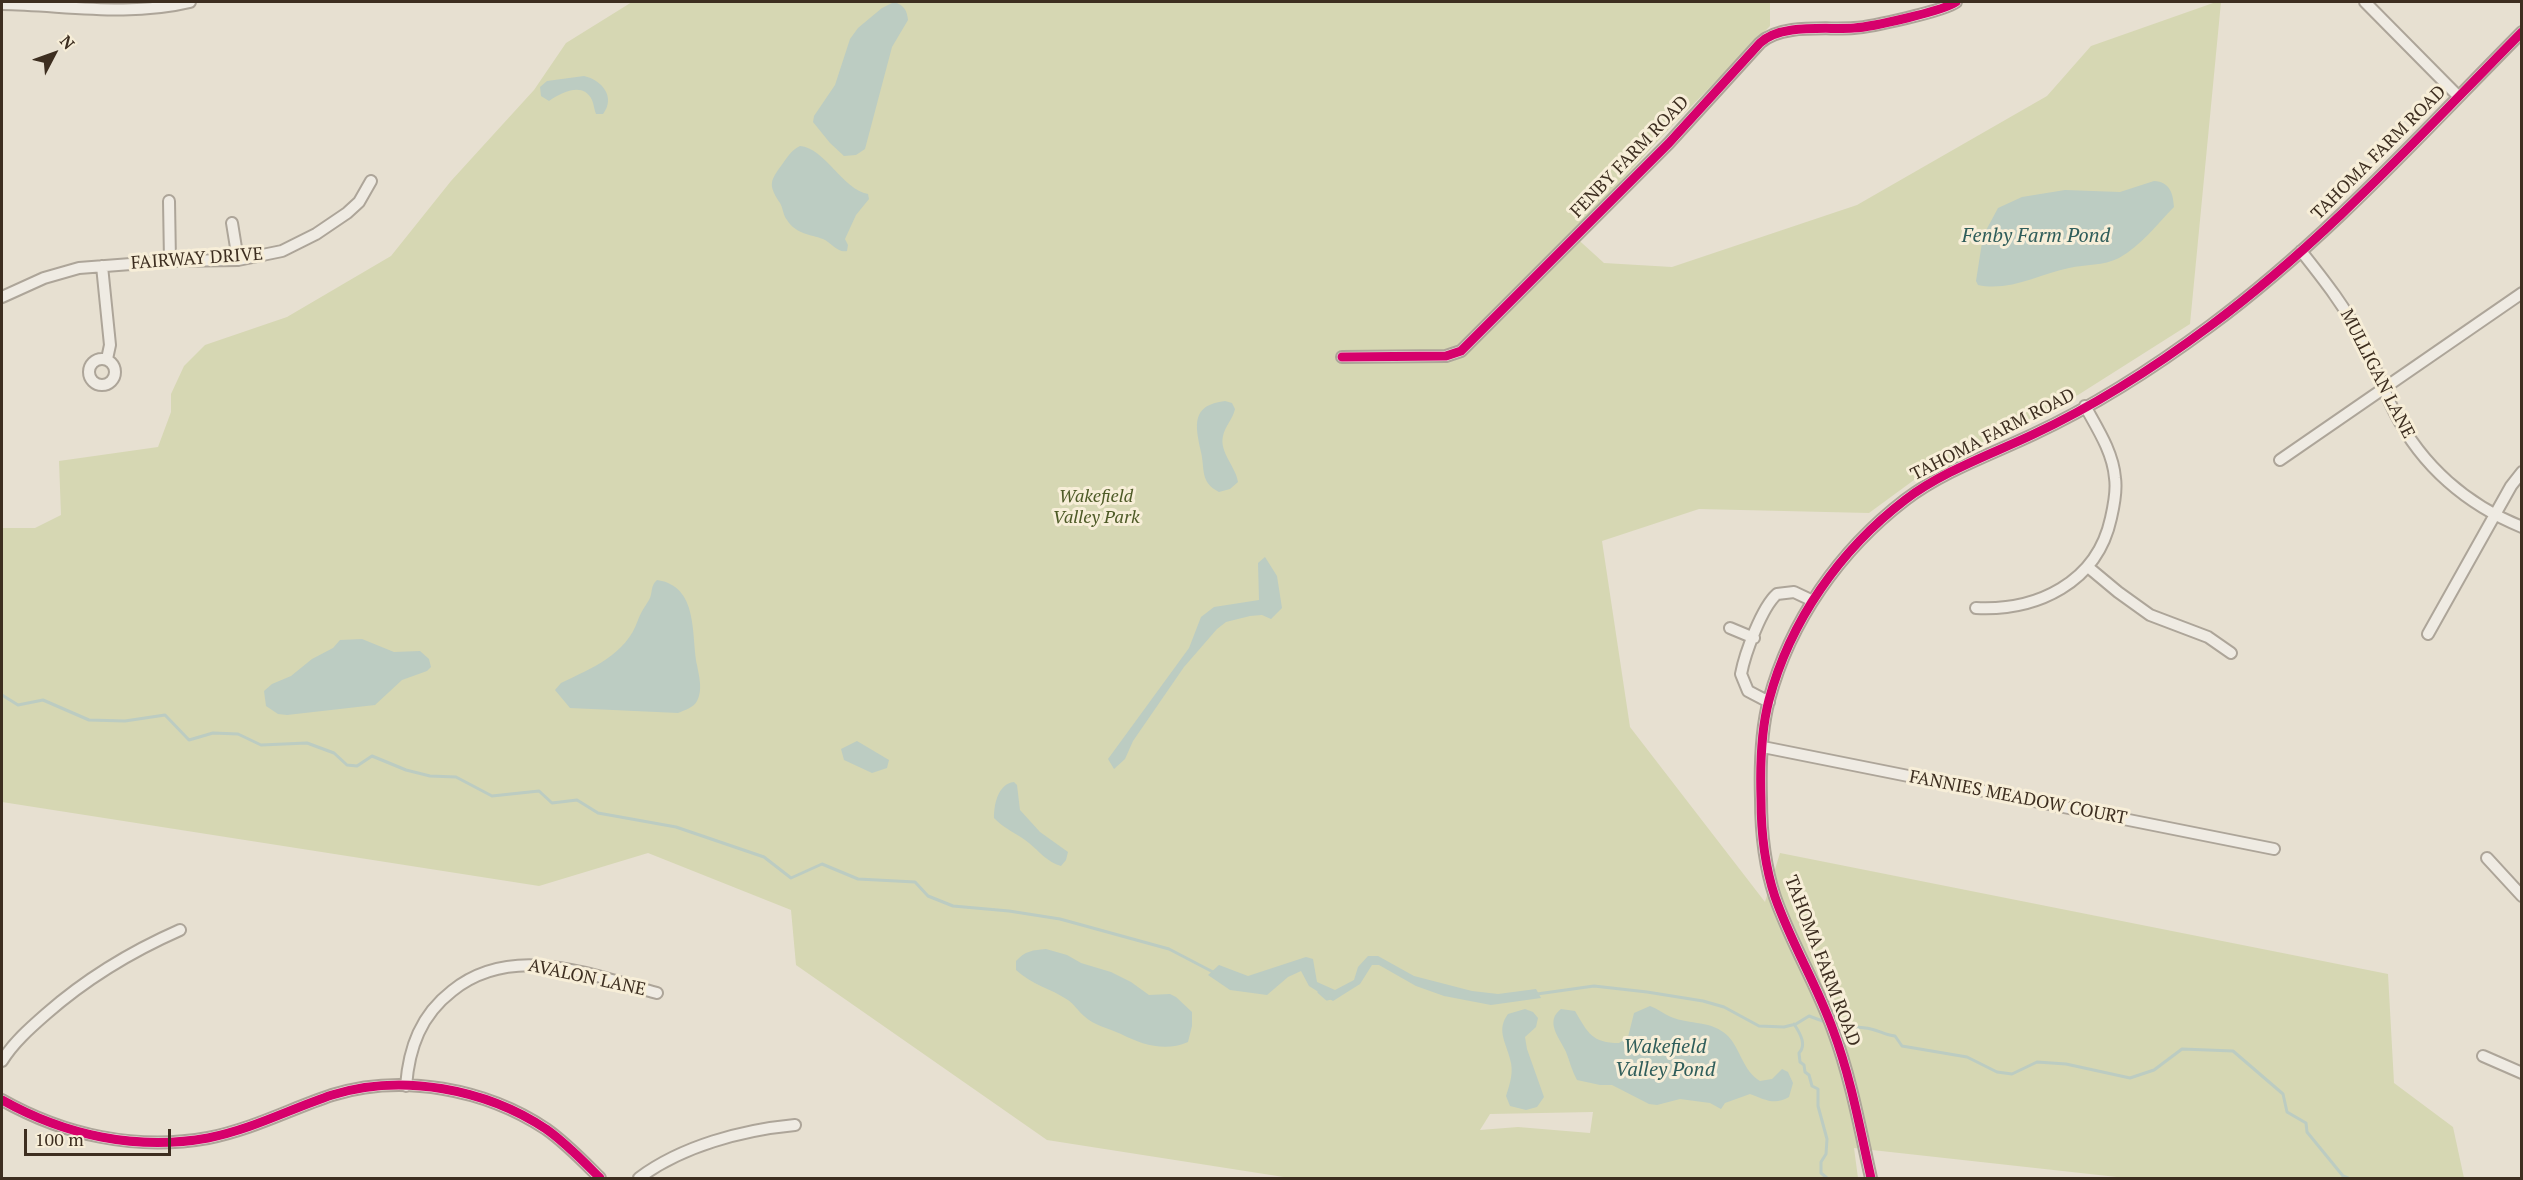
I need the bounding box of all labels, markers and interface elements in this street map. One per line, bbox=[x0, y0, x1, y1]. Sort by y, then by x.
north arrow bbox=[24, 24, 84, 84]
text: N bbox=[55, 30, 80, 54]
street label: TAHOMA FARM ROAD bbox=[2307, 81, 2451, 225]
street label: FENBY FARM ROAD bbox=[1566, 92, 1694, 222]
water label: Fenby Farm Pond bbox=[1962, 224, 2110, 248]
street label: FAIRWAY DRIVE bbox=[130, 244, 264, 274]
street label: MULLIGAN LANE bbox=[2335, 306, 2419, 442]
street label: TAHOMA FARM ROAD bbox=[1907, 384, 2079, 486]
park label: Wakefield Valley Park bbox=[1052, 486, 1140, 528]
street label: FANNIES MEADOW COURT bbox=[1907, 766, 2129, 830]
street label: TAHOMA FARM ROAD bbox=[1779, 873, 1865, 1049]
street label: AVALON LANE bbox=[526, 955, 648, 1001]
water label: Wakefield Valley Pond bbox=[1615, 1035, 1715, 1082]
scale bar bbox=[27, 1117, 174, 1155]
text: 100 m bbox=[35, 1127, 84, 1151]

